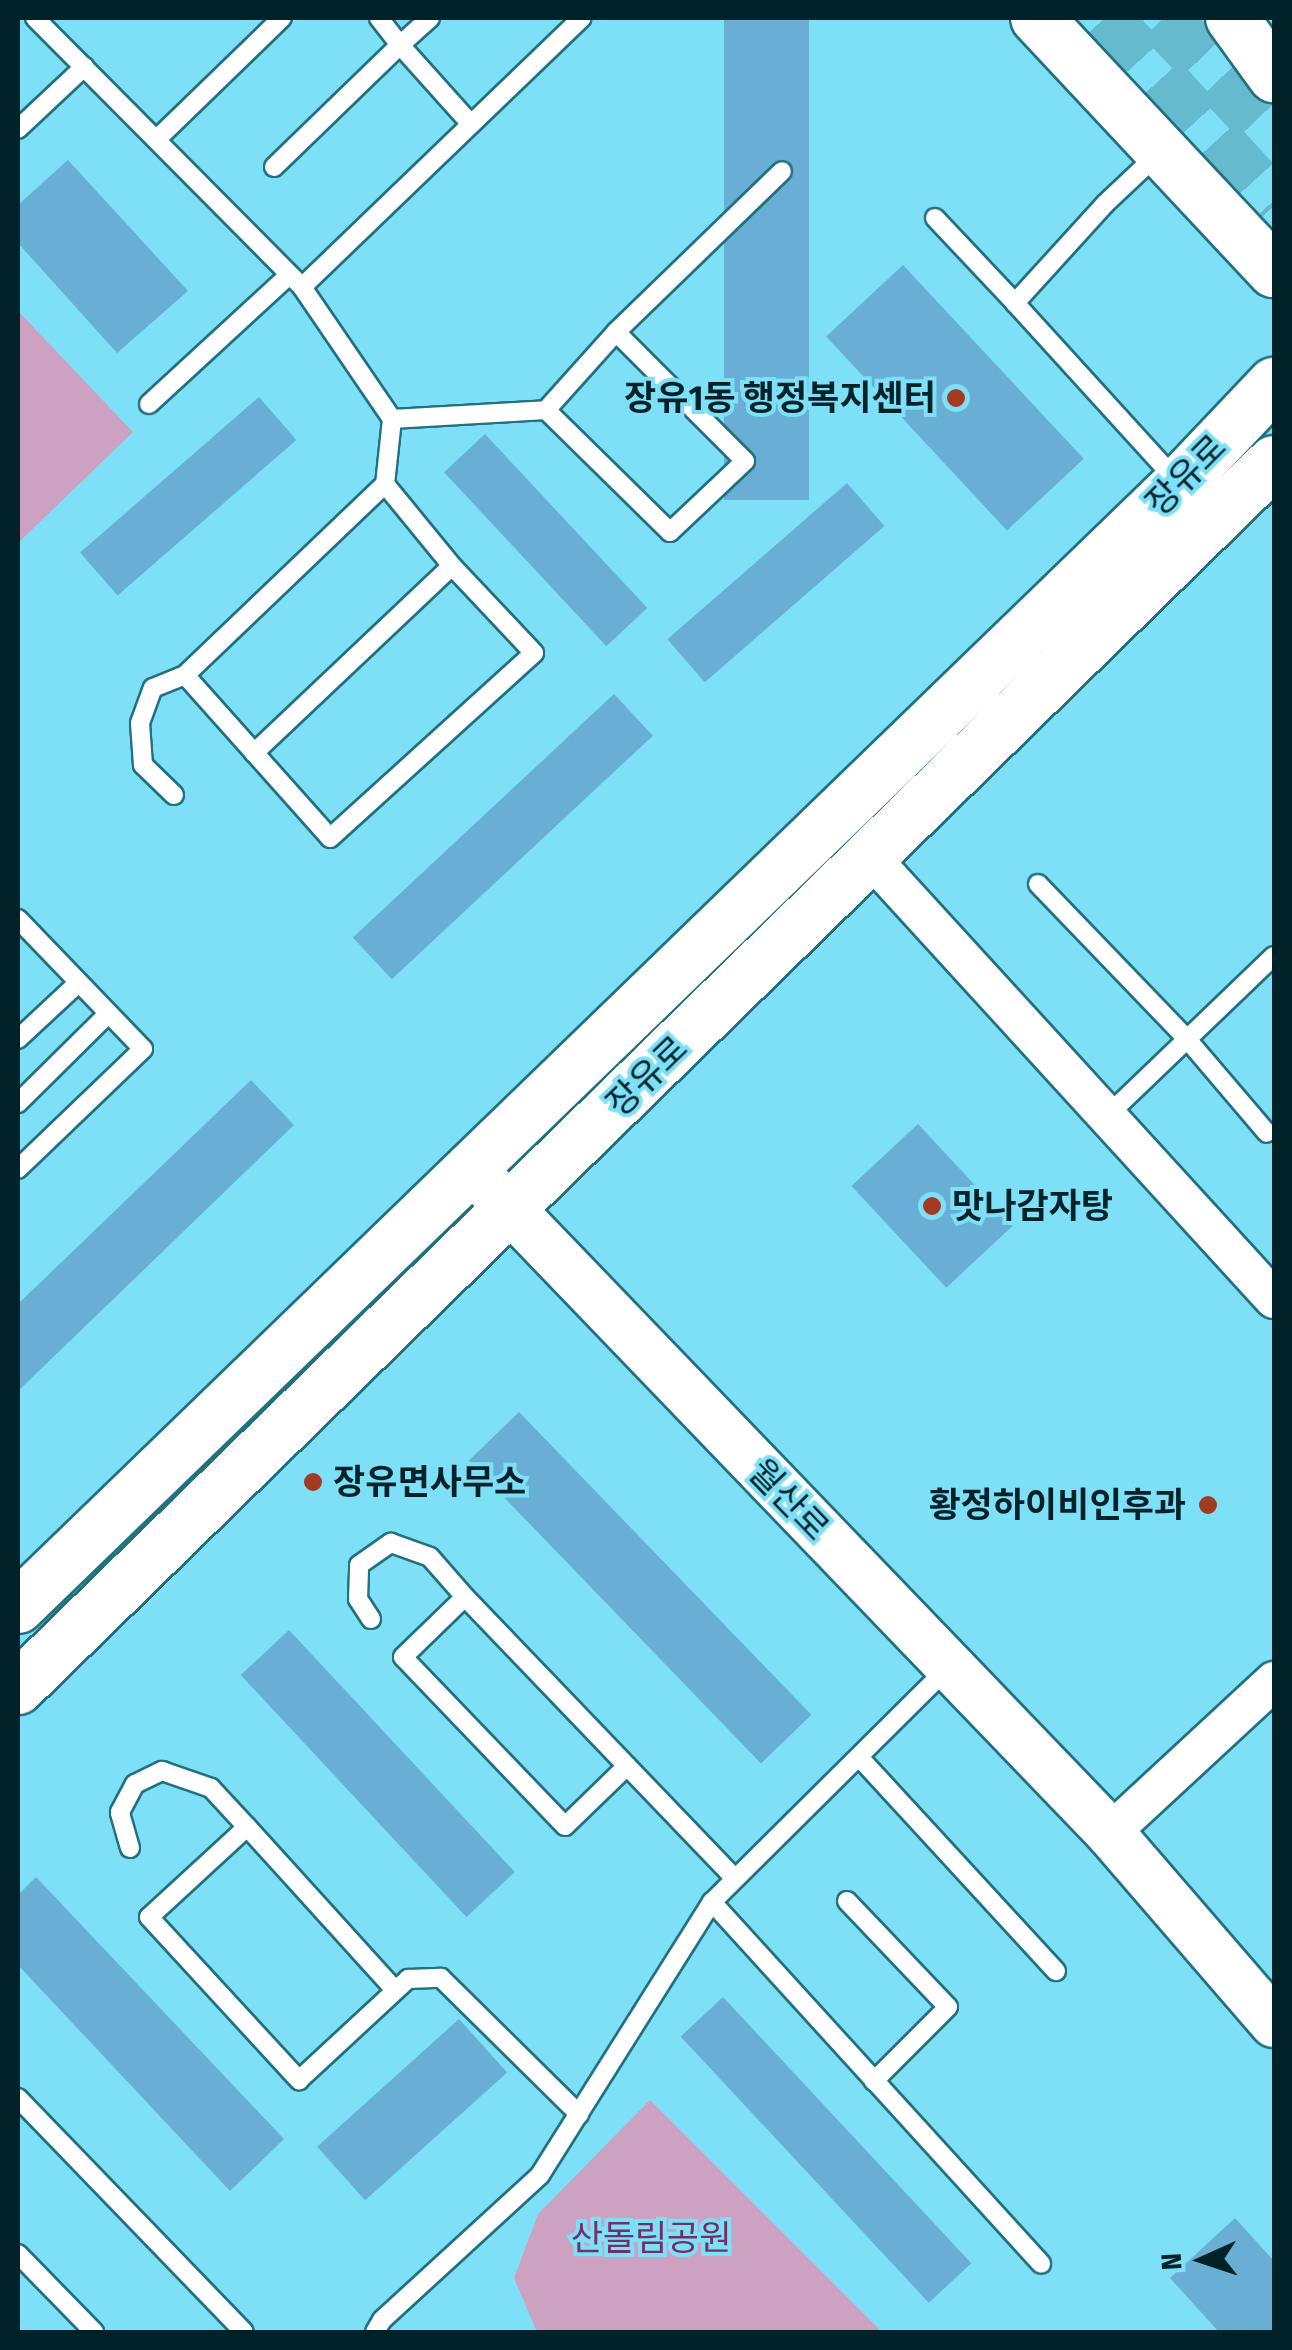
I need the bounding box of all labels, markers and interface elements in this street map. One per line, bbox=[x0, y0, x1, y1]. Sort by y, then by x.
place label: 장유1동 행정복지센터 bbox=[624, 377, 936, 419]
marker: 장유1동 행정복지센터 bbox=[945, 387, 967, 409]
street label: 장유로 bbox=[1137, 426, 1235, 524]
street label: 장유로 bbox=[598, 1027, 696, 1125]
place label: 맛나감자탕 bbox=[952, 1185, 1113, 1227]
marker: 맛나감자탕 bbox=[921, 1195, 943, 1217]
street label: 월산로 bbox=[740, 1451, 838, 1549]
place label: 장유면사무소 bbox=[333, 1461, 526, 1503]
marker: 장유면사무소 bbox=[302, 1471, 324, 1493]
place label: 황정하이비인후과 bbox=[928, 1484, 1186, 1526]
marker: 황정하이비인후과 bbox=[1195, 1492, 1221, 1518]
north arrow bbox=[1152, 2210, 1252, 2310]
park label: 산돌림공원 bbox=[571, 2217, 731, 2259]
text: N bbox=[1155, 2252, 1188, 2271]

